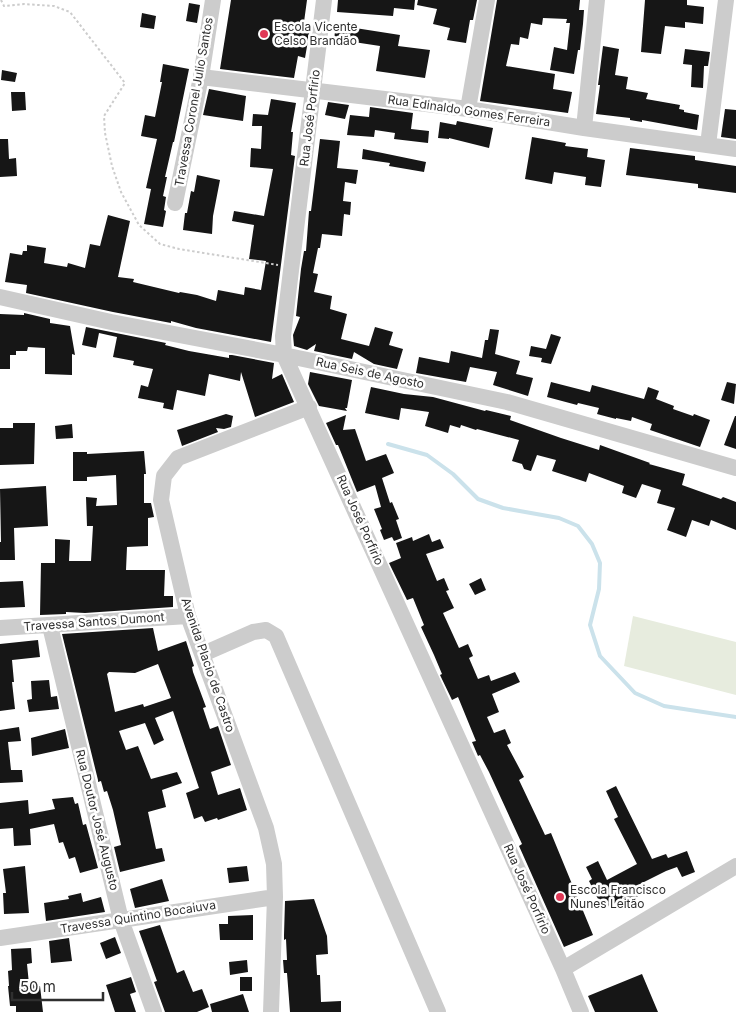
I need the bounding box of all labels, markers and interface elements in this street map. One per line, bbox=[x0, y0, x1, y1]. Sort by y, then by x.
street label: Travessa Coronel Julio Santos bbox=[171, 16, 216, 188]
place label: Escola Vicente Celso Brandão bbox=[274, 19, 358, 48]
marker: Escola Vicente Celso Brandão bbox=[258, 28, 270, 40]
street label: Rua José Porfirio bbox=[296, 69, 323, 167]
street label: Rua Edinaldo Gomes Ferreira bbox=[387, 92, 551, 129]
street label: Rua Seis de Agosto bbox=[315, 354, 426, 391]
street label: Rua José Porfirio bbox=[334, 472, 387, 567]
street label: Avenida Placio de Castro bbox=[178, 596, 239, 734]
street label: Travessa Santos Dumont bbox=[23, 609, 165, 634]
street label: Rua Doutor José Augusto bbox=[73, 748, 122, 892]
street label: Rua José Porfirio bbox=[501, 841, 554, 936]
place label: Escola Francisco Nunes Leitão bbox=[570, 882, 666, 911]
marker: Escola Francisco Nunes Leitão bbox=[554, 891, 566, 903]
street label: Travessa Quintino Bocaiuva bbox=[59, 897, 217, 936]
scale bar bbox=[12, 970, 104, 1002]
text: 50 m bbox=[20, 977, 56, 996]

